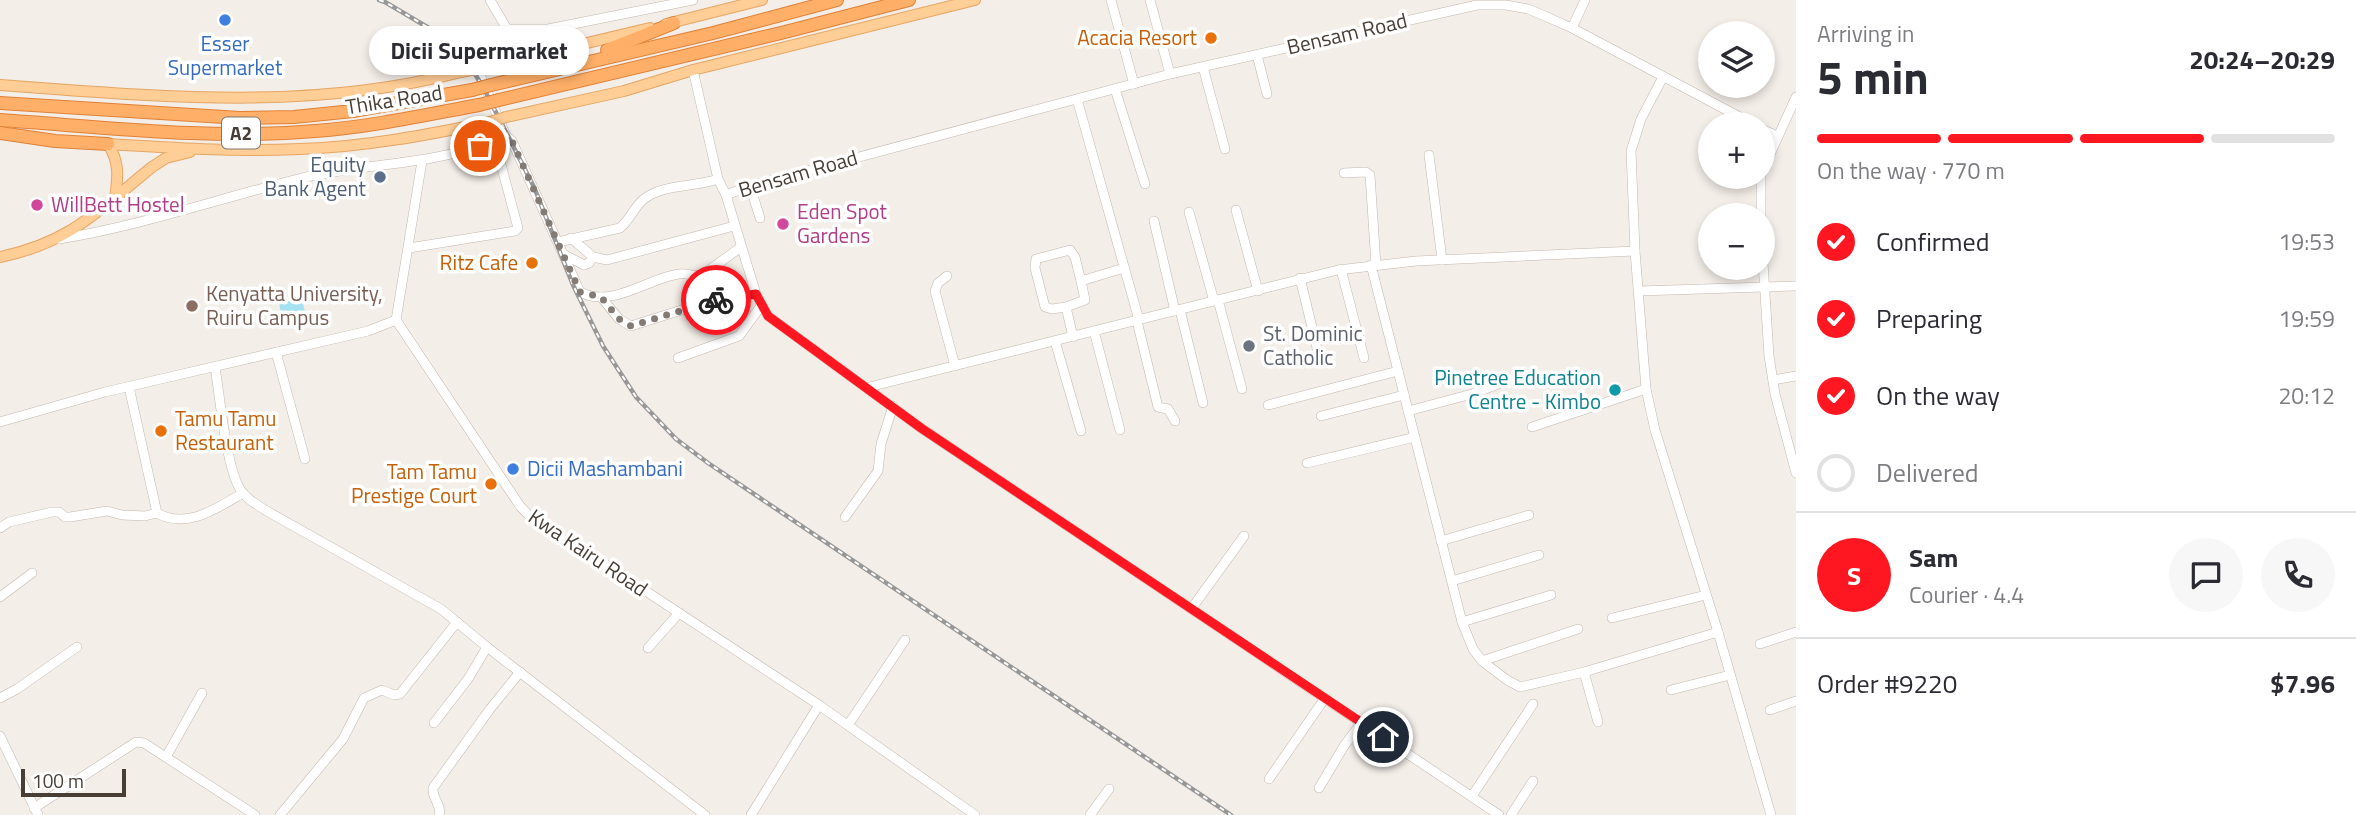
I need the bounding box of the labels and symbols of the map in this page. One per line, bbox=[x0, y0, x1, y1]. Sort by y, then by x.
street label: Bensam Road bbox=[1283, 4, 1410, 62]
marker: Esser Supermarket bbox=[217, 12, 233, 28]
place label: Acacia Resort bbox=[1077, 21, 1198, 53]
place label: Esser Supermarket bbox=[168, 27, 283, 83]
callout: Dicii Supermarket bbox=[370, 27, 590, 76]
marker: Acacia Resort bbox=[1203, 30, 1219, 46]
street label: Thika Road bbox=[343, 76, 445, 122]
pin bbox=[450, 116, 510, 176]
road number: A2 bbox=[222, 118, 260, 148]
street label: Bensam Road bbox=[734, 141, 861, 205]
place label: Equity Bank Agent bbox=[264, 148, 367, 204]
marker: Equity Bank Agent bbox=[372, 169, 388, 185]
place label: WillBett Hostel bbox=[51, 188, 185, 220]
place label: Eden Spot Gardens bbox=[797, 195, 887, 251]
marker: WillBett Hostel bbox=[29, 197, 45, 213]
marker: Eden Spot Gardens bbox=[775, 216, 791, 232]
place label: Ritz Cafe bbox=[440, 246, 518, 278]
marker: Ritz Cafe bbox=[524, 255, 540, 271]
courier bbox=[681, 265, 751, 335]
place label: Kenyatta University, Ruiru Campus bbox=[206, 277, 383, 333]
marker: Kenyatta University, Ruiru Campus bbox=[184, 298, 200, 314]
place label: St. Dominic Catholic bbox=[1263, 317, 1363, 373]
marker: St. Dominic Catholic bbox=[1241, 338, 1257, 354]
place label: Pinetree Education Centre - Kimbo bbox=[1434, 361, 1601, 417]
marker: Pinetree Education Centre - Kimbo bbox=[1607, 382, 1623, 398]
place label: Tamu Tamu Restaurant bbox=[175, 402, 276, 458]
marker: Tamu Tamu Restaurant bbox=[153, 423, 169, 439]
place label: Dicii Mashambani bbox=[527, 452, 683, 484]
place label: Tam Tamu Prestige Court bbox=[351, 455, 478, 511]
marker: Dicii Mashambani bbox=[505, 461, 521, 477]
marker: Tam Tamu Prestige Court bbox=[483, 476, 499, 492]
street label: Kwa Kairu Road bbox=[522, 500, 655, 604]
pin bbox=[1353, 707, 1413, 767]
scale bar bbox=[21, 766, 126, 798]

